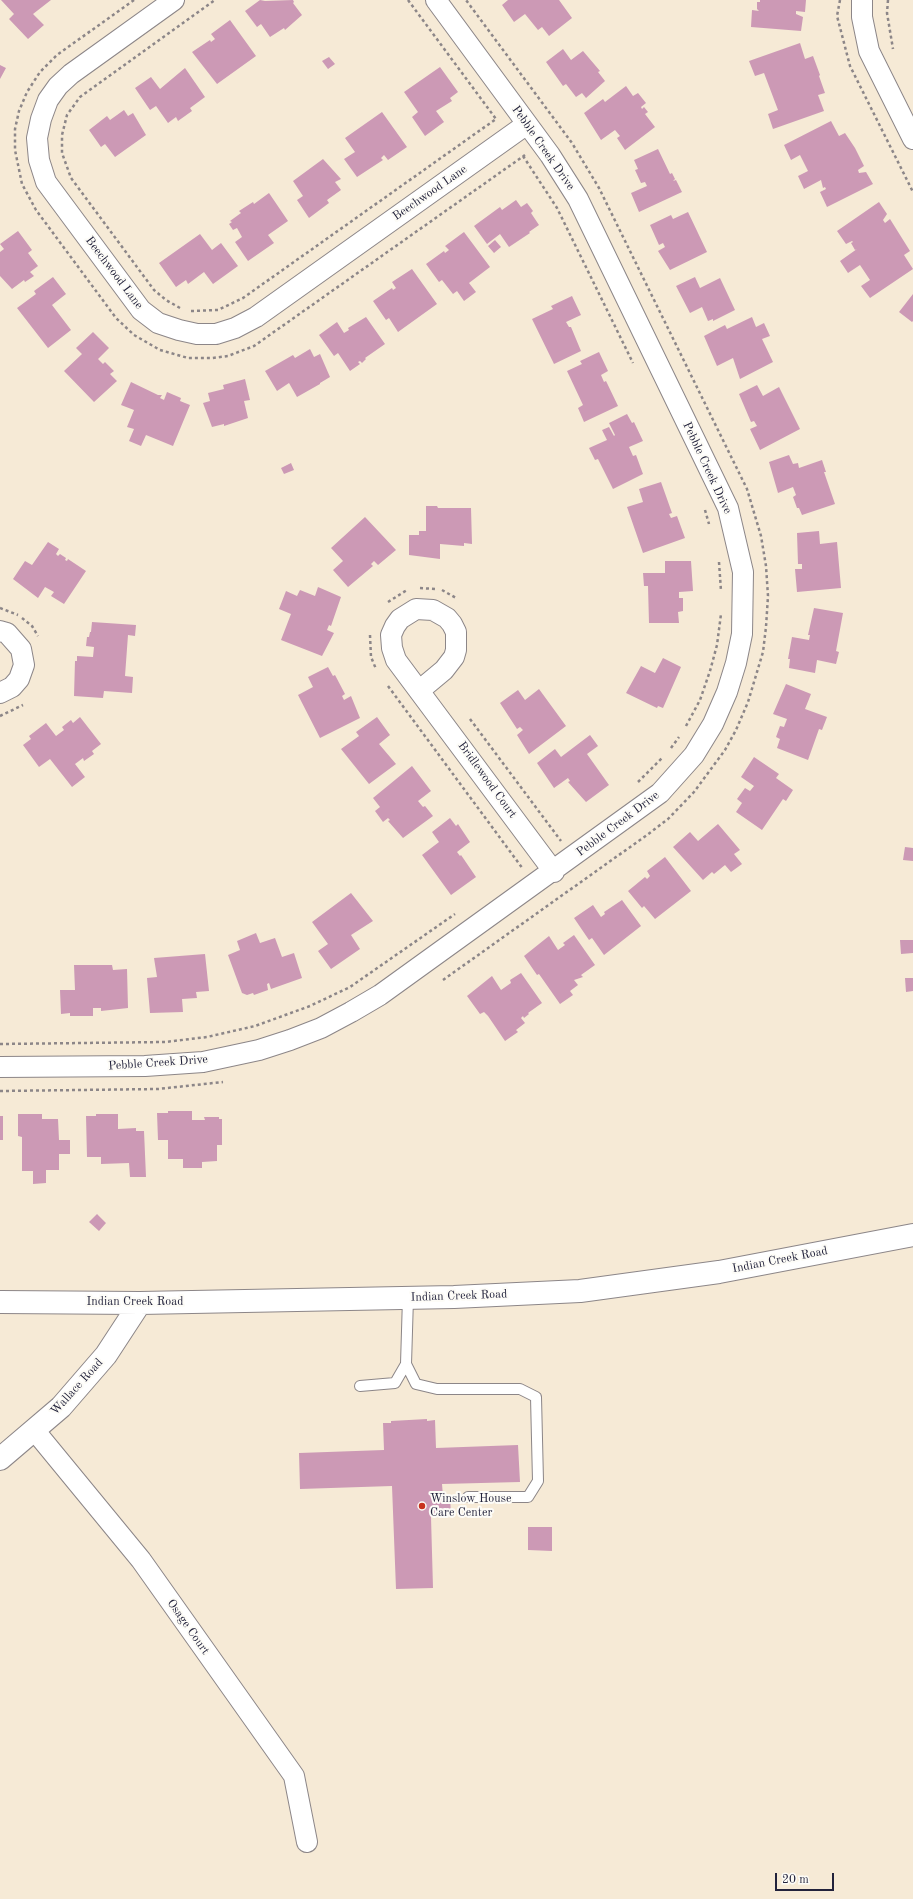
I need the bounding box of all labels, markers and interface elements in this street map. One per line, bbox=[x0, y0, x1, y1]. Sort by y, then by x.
street label: Pebble Creek Drive bbox=[508, 103, 578, 193]
street label: Beechwood Lane bbox=[390, 162, 470, 224]
street label: Beechwood Lane bbox=[82, 234, 146, 312]
street label: Pebble Creek Drive bbox=[679, 420, 735, 516]
street label: Bridlewood Court bbox=[454, 739, 520, 821]
street label: Pebble Creek Drive bbox=[574, 788, 662, 860]
street label: Pebble Creek Drive bbox=[108, 1052, 208, 1074]
street label: Indian Creek Road bbox=[731, 1244, 829, 1276]
street label: Indian Creek Road bbox=[410, 1287, 508, 1305]
street label: Indian Creek Road bbox=[87, 1295, 183, 1309]
street label: Wallace Road bbox=[48, 1356, 106, 1418]
place label: Winslow House Care Center bbox=[430, 1492, 511, 1520]
marker: Winslow House Care Center bbox=[417, 1501, 427, 1511]
street label: Osage Court bbox=[164, 1596, 212, 1658]
scale bar bbox=[777, 1865, 836, 1891]
text: 20 m bbox=[782, 1874, 809, 1886]

